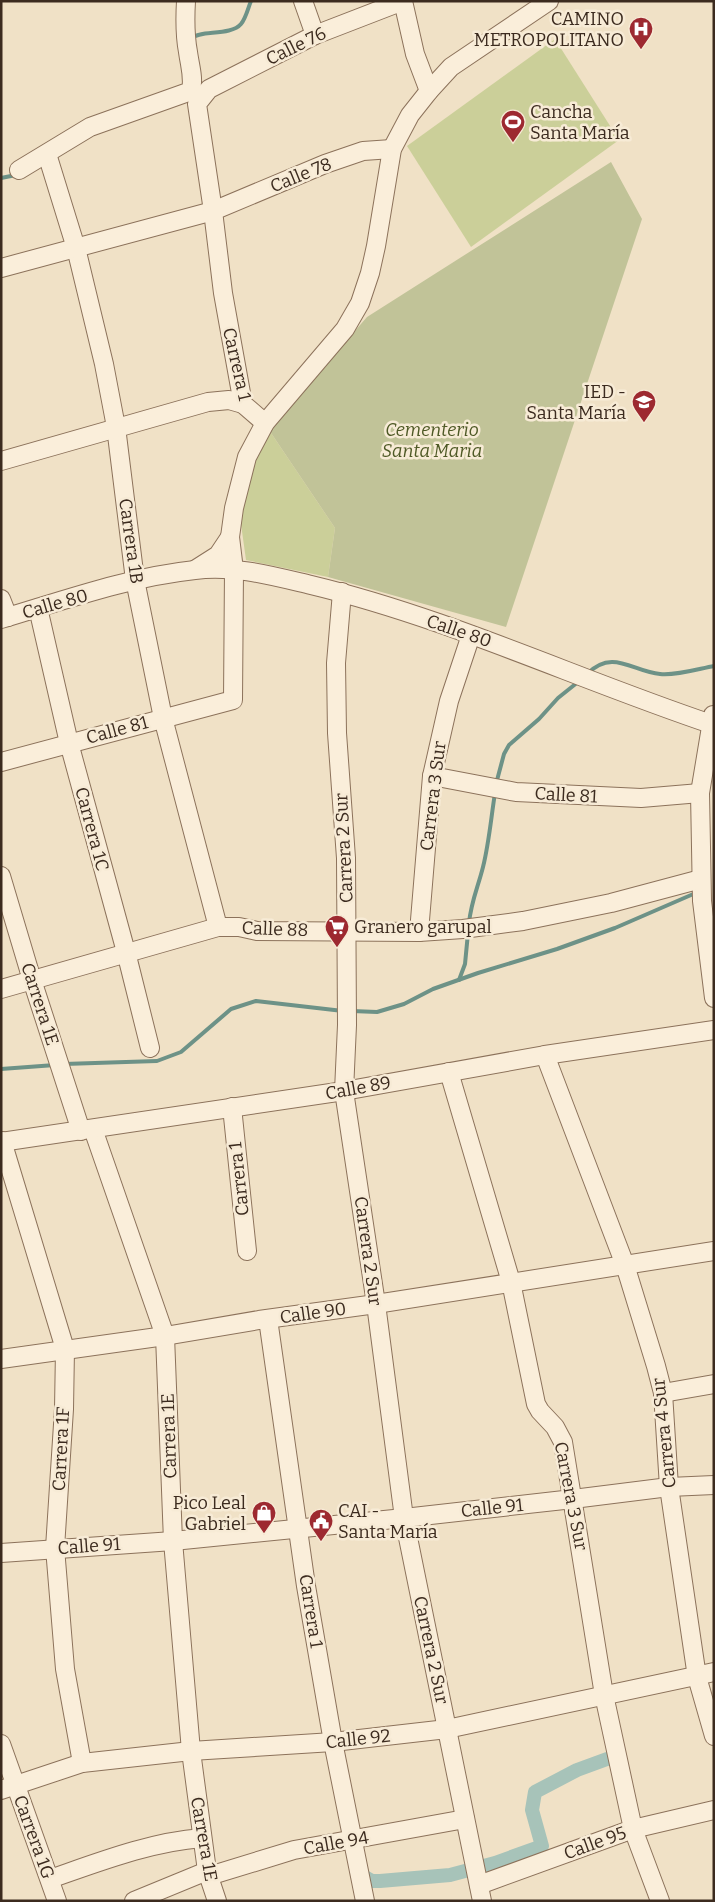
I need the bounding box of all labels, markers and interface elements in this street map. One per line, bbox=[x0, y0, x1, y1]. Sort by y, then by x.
place label: CAMINO METROPOLITANO bbox=[474, 8, 624, 51]
hospital icon: CAMINO METROPOLITANO bbox=[628, 16, 654, 50]
street label: Calle 76 bbox=[262, 22, 330, 70]
place label: Cancha Santa María bbox=[530, 101, 630, 144]
sports icon: Cancha Santa María bbox=[500, 109, 526, 143]
street label: Calle 78 bbox=[267, 153, 335, 197]
street label: Carrera 1 bbox=[218, 325, 256, 403]
place label: IED - Santa María bbox=[526, 381, 626, 424]
school or university icon: IED - Santa María bbox=[631, 389, 657, 423]
park label: Cementerio Santa Maria bbox=[382, 419, 482, 462]
street label: Carrera 1B bbox=[114, 497, 148, 585]
street label: Calle 80 bbox=[20, 584, 90, 624]
street label: Calle 80 bbox=[424, 610, 494, 652]
street label: Calle 81 bbox=[84, 711, 151, 749]
street label: Carrera 3 Sur bbox=[415, 740, 451, 852]
street label: Calle 81 bbox=[534, 782, 599, 808]
street label: Carrera 1C bbox=[70, 785, 114, 873]
street label: Carrera 2 Sur bbox=[330, 792, 358, 904]
supermarket icon: Granero garupal bbox=[324, 914, 350, 948]
place label: Granero garupal bbox=[354, 916, 492, 938]
street label: Calle 88 bbox=[241, 917, 309, 941]
street label: Carrera 1E bbox=[16, 960, 64, 1048]
street label: Calle 89 bbox=[323, 1071, 393, 1105]
street label: Carrera 1 bbox=[224, 1140, 254, 1217]
street label: Carrera 2 Sur bbox=[349, 1195, 387, 1307]
street label: Calle 90 bbox=[278, 1297, 348, 1329]
street label: Carrera 4 Sur bbox=[647, 1377, 681, 1489]
street label: Carrera 1E bbox=[157, 1393, 181, 1479]
street label: Carrera 1F bbox=[48, 1406, 74, 1492]
street label: Carrera 3 Sur bbox=[550, 1440, 592, 1552]
place label: Pico Leal Gabriel bbox=[173, 1492, 246, 1535]
street label: Calle 91 bbox=[460, 1494, 525, 1522]
shop icon: Pico Leal Gabriel bbox=[251, 1500, 277, 1534]
place label: CAI - Santa María bbox=[338, 1500, 438, 1543]
public building icon: CAI - Santa María bbox=[308, 1508, 334, 1542]
street label: Calle 91 bbox=[57, 1533, 122, 1559]
street label: Carrera 1 bbox=[294, 1573, 328, 1650]
street label: Carrera 2 Sur bbox=[409, 1594, 453, 1706]
street label: Calle 92 bbox=[324, 1725, 392, 1753]
street label: Carrera 1G bbox=[9, 1792, 59, 1882]
street label: Carrera 1E bbox=[186, 1795, 222, 1883]
street label: Calle 95 bbox=[561, 1822, 629, 1864]
street label: Calle 94 bbox=[302, 1826, 371, 1860]

